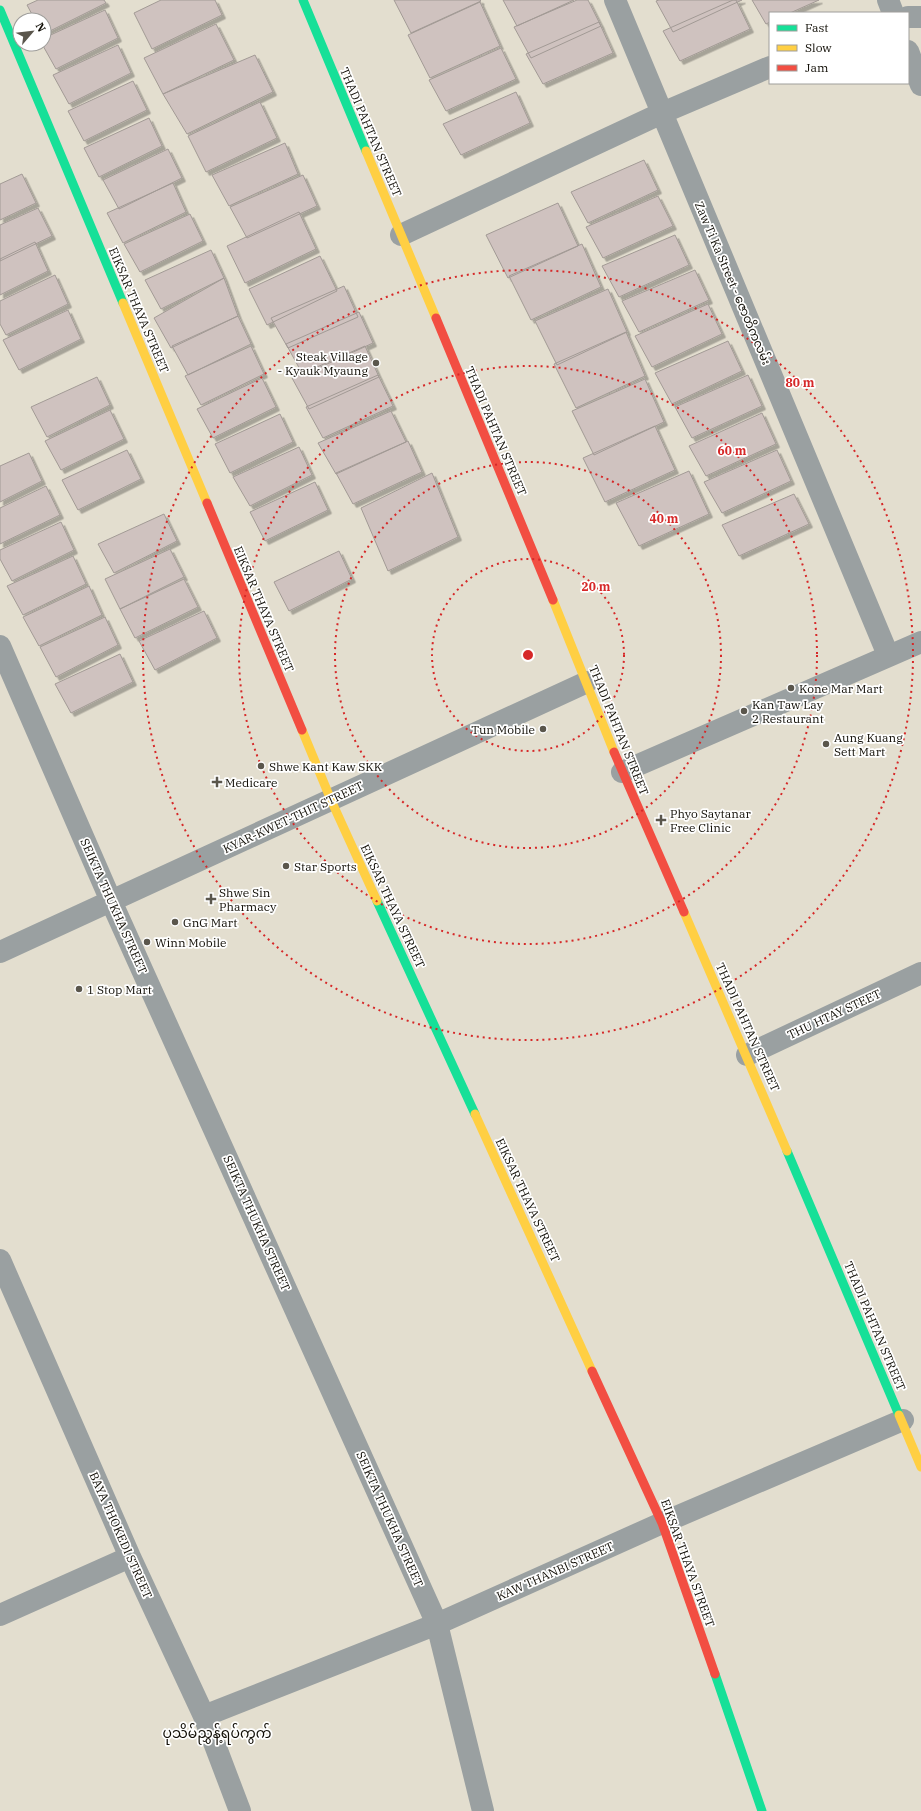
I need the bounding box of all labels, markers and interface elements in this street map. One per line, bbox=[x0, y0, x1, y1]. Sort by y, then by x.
north arrow bbox=[12, 12, 52, 52]
legend bbox=[769, 12, 909, 84]
text: N bbox=[33, 20, 49, 35]
text: Fast bbox=[805, 20, 829, 35]
text: Slow bbox=[805, 40, 832, 55]
text: Jam bbox=[805, 60, 829, 75]
street label: THADI PAHTAN STREET bbox=[337, 65, 405, 199]
street label: Zaw Ti Ka Street - ဇောတိကလမ်း bbox=[692, 199, 775, 367]
street label: EIKSAR THAYA STREET bbox=[106, 245, 172, 375]
place label: Steak Village - Kyauk Myaung bbox=[277, 349, 368, 378]
marker: Steak Village - Kyauk Myaung bbox=[371, 358, 381, 368]
street label: THADI PAHTAN STREET bbox=[462, 364, 530, 498]
text: 80 m bbox=[786, 375, 815, 390]
text: 60 m bbox=[718, 443, 747, 458]
text: 40 m bbox=[650, 511, 679, 526]
street label: EIKSAR THAYA STREET bbox=[231, 544, 297, 674]
text: 20 m bbox=[582, 579, 611, 594]
centre of rings bbox=[521, 648, 535, 662]
street label: THADI PAHTAN STREET bbox=[586, 663, 652, 797]
place label: Kone Mar Mart bbox=[799, 681, 883, 696]
marker: Kone Mar Mart bbox=[786, 683, 796, 693]
place label: Kan Taw Lay 2 Restaurant bbox=[752, 697, 824, 726]
marker: Kan Taw Lay 2 Restaurant bbox=[739, 706, 749, 716]
place label: Tun Mobile bbox=[471, 722, 535, 737]
marker: Tun Mobile bbox=[538, 724, 548, 734]
place label: Aung Kuang Sett Mart bbox=[834, 730, 903, 759]
marker: Aung Kuang Sett Mart bbox=[821, 739, 831, 749]
place label: Shwe Kant Kaw SKK bbox=[269, 759, 383, 774]
marker: Shwe Kant Kaw SKK bbox=[256, 761, 266, 771]
place label: Medicare bbox=[225, 775, 278, 790]
marker: Medicare bbox=[212, 777, 222, 787]
street label: KYAR-KWET-THIT STREET bbox=[220, 778, 366, 856]
place label: Phyo Saytanar Free Clinic bbox=[670, 806, 752, 835]
marker: Phyo Saytanar Free Clinic bbox=[655, 814, 667, 826]
street label: SEIKTA THUKHA STREET bbox=[77, 836, 151, 976]
street label: EIKSAR THAYA STREET bbox=[358, 842, 428, 971]
place label: Star Sports bbox=[294, 859, 357, 874]
marker: Star Sports bbox=[281, 861, 291, 871]
place label: Shwe Sin Pharmacy bbox=[219, 885, 277, 914]
marker: Shwe Sin Pharmacy bbox=[206, 894, 216, 904]
place label: GnG Mart bbox=[183, 915, 237, 930]
marker: GnG Mart bbox=[170, 917, 180, 927]
place label: Winn Mobile bbox=[155, 935, 227, 950]
marker: Winn Mobile bbox=[142, 937, 152, 947]
street label: THADI PAHTAN STREET bbox=[713, 960, 783, 1094]
place label: 1 Stop Mart bbox=[87, 982, 152, 997]
marker: 1 Stop Mart bbox=[74, 984, 84, 994]
street label: THU HTAY STEET bbox=[785, 986, 883, 1042]
street label: EIKSAR THAYA STREET bbox=[493, 1136, 563, 1265]
street label: SEIKTA THUKHA STREET bbox=[220, 1153, 294, 1293]
street label: THADI PAHTAN STREET bbox=[841, 1259, 909, 1393]
street label: SEIKTA THUKHA STREET bbox=[353, 1449, 427, 1589]
street label: BAYA THOKEDI STREET bbox=[86, 1469, 156, 1601]
street label: EIKSAR THAYA STREET bbox=[658, 1497, 718, 1629]
street label: KAW THANBI STREET bbox=[494, 1538, 616, 1604]
district label: ပုသိမ်ညွှန့်ရပ်ကွက် bbox=[163, 1723, 271, 1745]

